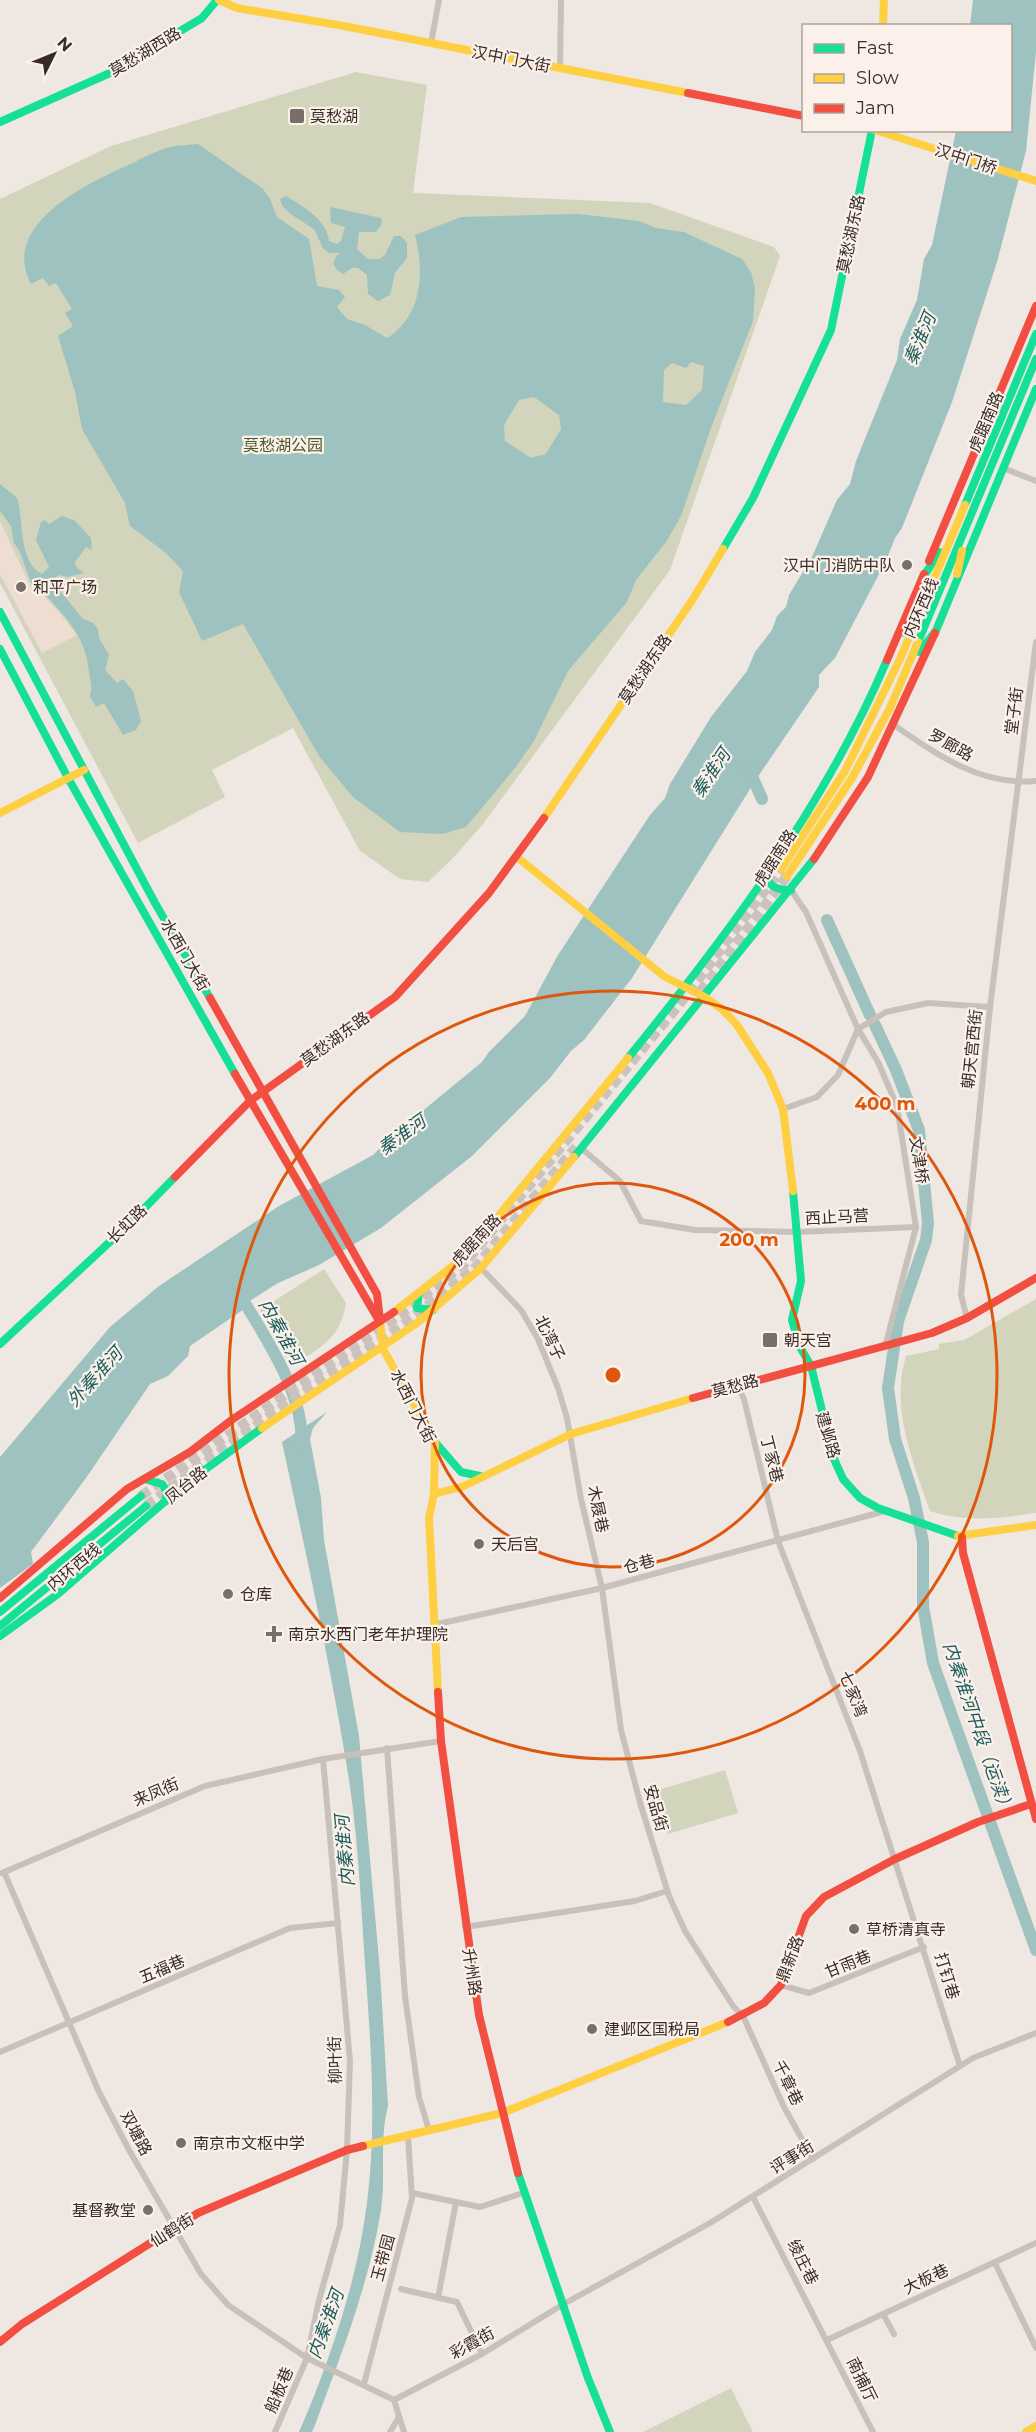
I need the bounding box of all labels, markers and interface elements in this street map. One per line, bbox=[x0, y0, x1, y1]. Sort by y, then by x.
street label: 莫愁湖西路 bbox=[106, 23, 184, 81]
north arrow bbox=[24, 24, 84, 84]
legend bbox=[802, 24, 1012, 132]
text: N bbox=[53, 33, 76, 55]
text: Fast bbox=[856, 37, 894, 59]
street label: 汉中门大街 bbox=[470, 42, 552, 76]
text: Slow bbox=[856, 67, 899, 89]
text: Jam bbox=[855, 97, 895, 119]
marker: 莫愁湖 bbox=[288, 107, 306, 125]
place label: 莫愁湖 bbox=[310, 107, 358, 126]
street label: 汉中门桥 bbox=[933, 140, 999, 178]
street label: 莫愁湖东路 bbox=[833, 193, 869, 275]
water label: 秦淮河 bbox=[899, 307, 942, 368]
street label: 虎踞南路 bbox=[965, 389, 1007, 455]
park label: 莫愁湖公园 bbox=[243, 436, 323, 455]
place label: 汉中门消防中队 bbox=[783, 556, 895, 575]
marker: 汉中门消防中队 bbox=[900, 558, 914, 572]
street label: 内环西线 bbox=[900, 575, 942, 641]
place label: 和平广场 bbox=[33, 578, 97, 597]
marker: 和平广场 bbox=[14, 580, 28, 594]
street label: 莫愁湖东路 bbox=[615, 631, 675, 707]
street label: 堂子街 bbox=[1002, 686, 1026, 736]
street label: 罗廊路 bbox=[925, 725, 977, 765]
water label: 秦淮河 bbox=[687, 742, 737, 802]
street label: 虎踞南路 bbox=[750, 826, 800, 890]
street label: 水西门大街 bbox=[157, 916, 213, 994]
street label: 莫愁湖东路 bbox=[297, 1008, 373, 1070]
street label: 朝天宫西街 bbox=[958, 1008, 986, 1090]
text: 400 m bbox=[855, 1093, 915, 1115]
water label: 秦淮河 bbox=[374, 1108, 433, 1160]
street label: 文津桥 bbox=[906, 1135, 932, 1185]
street label: 长虹路 bbox=[103, 1200, 151, 1248]
street label: 西止马营 bbox=[805, 1206, 869, 1228]
street label: 虎踞南路 bbox=[447, 1210, 505, 1270]
text: 200 m bbox=[719, 1229, 779, 1251]
water label: 内秦淮河 bbox=[254, 1295, 310, 1371]
street label: 北湾子 bbox=[531, 1312, 569, 1364]
marker: 朝天宫 bbox=[761, 1331, 779, 1349]
place label: 朝天宫 bbox=[784, 1331, 832, 1350]
water label: 外秦淮河 bbox=[63, 1341, 129, 1411]
centre of rings bbox=[603, 1365, 623, 1385]
street label: 水西门大街 bbox=[386, 1366, 440, 1446]
street label: 莫愁路 bbox=[709, 1371, 761, 1401]
street label: 建邺路 bbox=[812, 1409, 844, 1461]
street label: 丁家巷 bbox=[757, 1433, 787, 1485]
street label: 凤台路 bbox=[161, 1463, 211, 1507]
street label: 木屐巷 bbox=[584, 1484, 612, 1534]
place label: 天后宫 bbox=[491, 1535, 539, 1554]
marker: 天后宫 bbox=[472, 1537, 486, 1551]
street label: 内环西线 bbox=[43, 1539, 105, 1595]
street label: 仓巷 bbox=[621, 1551, 657, 1577]
place label: 仓库 bbox=[240, 1585, 272, 1604]
marker: 仓库 bbox=[221, 1587, 235, 1601]
marker: 南京水西门老年护理院 bbox=[265, 1625, 283, 1643]
place label: 南京水西门老年护理院 bbox=[288, 1625, 448, 1644]
water label: 内秦淮河中段（运渎） bbox=[938, 1639, 1018, 1817]
street label: 七家湾 bbox=[835, 1668, 871, 1720]
street label: 来凤街 bbox=[130, 1774, 182, 1810]
street label: 安品街 bbox=[640, 1782, 672, 1834]
water label: 内秦淮河 bbox=[331, 1811, 359, 1888]
place label: 草桥清真寺 bbox=[866, 1920, 946, 1939]
marker: 草桥清真寺 bbox=[847, 1922, 861, 1936]
street label: 鼎新路 bbox=[773, 1933, 807, 1985]
street label: 甘雨巷 bbox=[822, 1946, 874, 1982]
street label: 升州路 bbox=[459, 1947, 485, 1997]
street label: 打钉巷 bbox=[931, 1950, 963, 2002]
street label: 五福巷 bbox=[136, 1951, 188, 1987]
place label: 建邺区国税局 bbox=[604, 2020, 700, 2039]
marker: 建邺区国税局 bbox=[585, 2022, 599, 2036]
street label: 柳叶街 bbox=[325, 2036, 345, 2084]
street label: 千章巷 bbox=[769, 2057, 807, 2109]
street label: 双塘路 bbox=[116, 2107, 156, 2159]
place label: 南京市文枢中学 bbox=[193, 2134, 305, 2153]
marker: 南京市文枢中学 bbox=[174, 2136, 188, 2150]
street label: 评事街 bbox=[767, 2136, 817, 2178]
place label: 基督教堂 bbox=[72, 2201, 136, 2220]
marker: 基督教堂 bbox=[141, 2203, 155, 2217]
street label: 仙鹤街 bbox=[147, 2209, 197, 2251]
street label: 玉带园 bbox=[368, 2232, 398, 2284]
street label: 绫庄巷 bbox=[784, 2236, 822, 2288]
street label: 大板巷 bbox=[900, 2260, 952, 2298]
water label: 内秦淮河 bbox=[303, 2284, 350, 2362]
street label: 彩霞街 bbox=[446, 2323, 498, 2363]
street label: 南捕厅 bbox=[843, 2354, 881, 2406]
street label: 船板巷 bbox=[261, 2364, 297, 2416]

